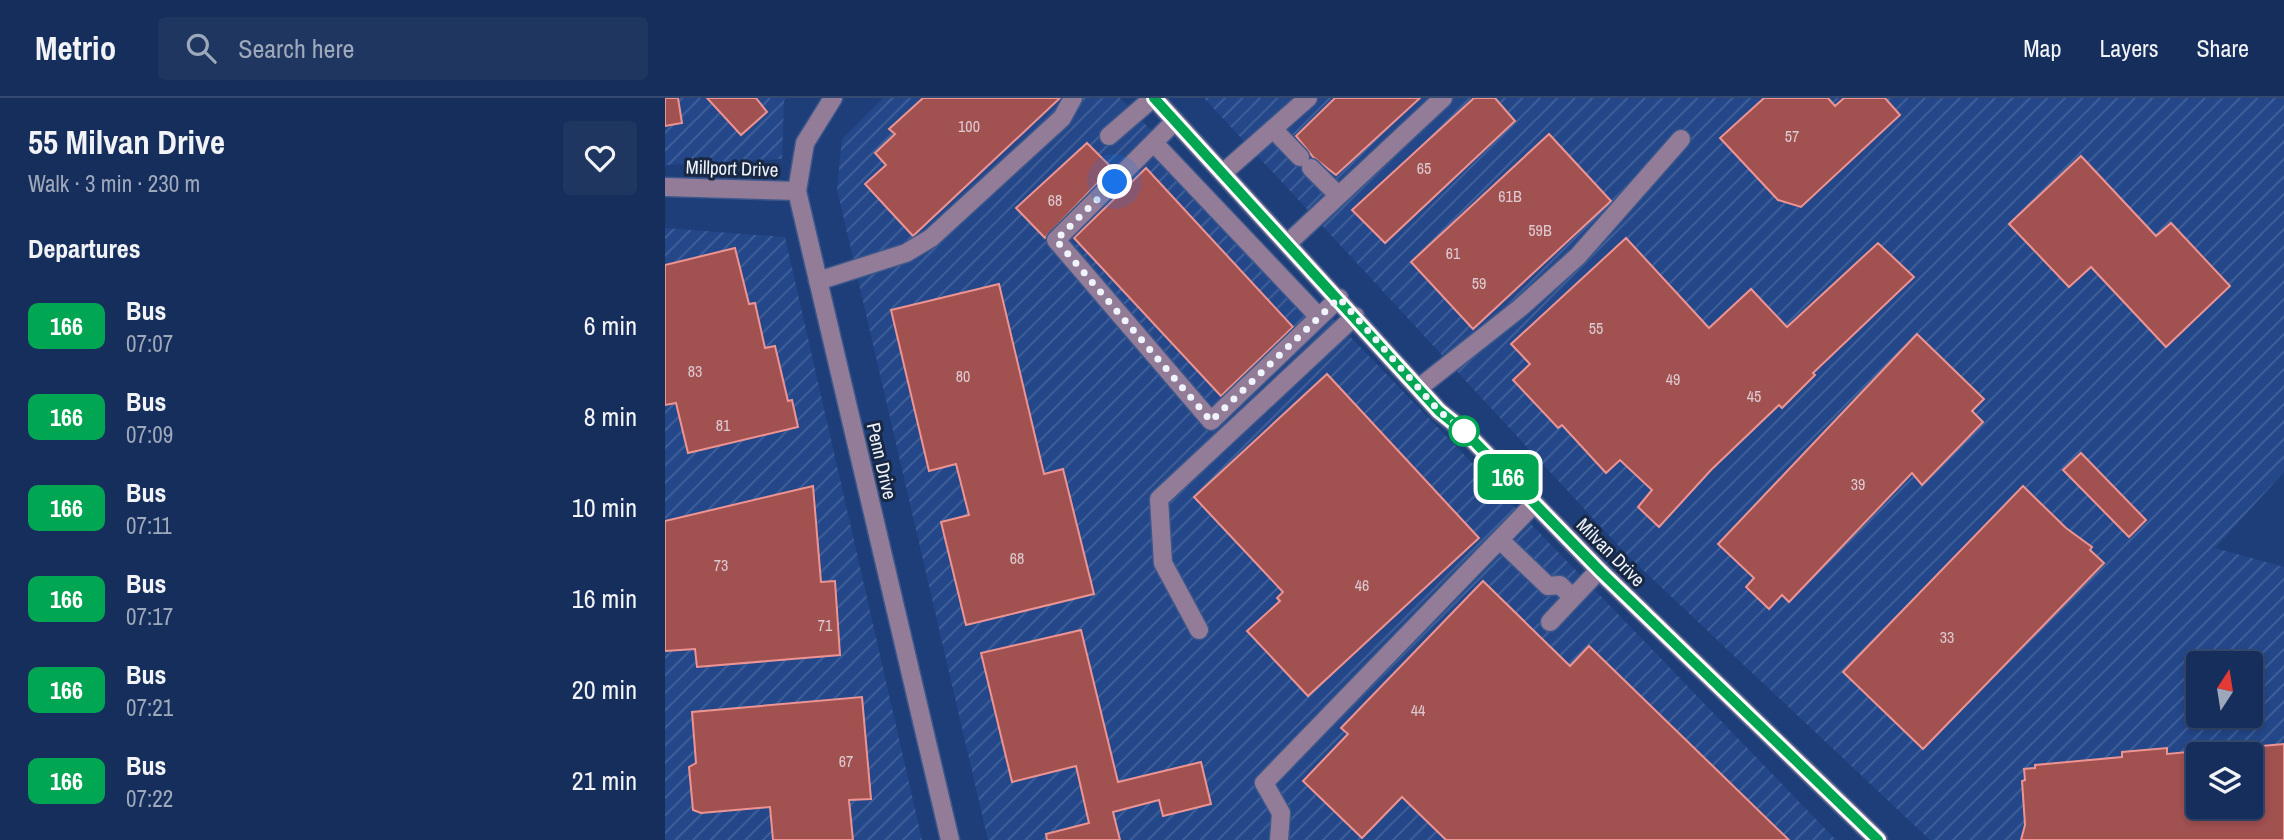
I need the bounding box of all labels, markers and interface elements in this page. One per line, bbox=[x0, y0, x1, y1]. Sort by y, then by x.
search box bbox=[158, 17, 648, 80]
text: Metrio bbox=[35, 26, 116, 70]
icon: search bbox=[182, 29, 220, 67]
text: Search here bbox=[238, 31, 354, 66]
text: Map bbox=[2023, 32, 2061, 64]
text: Layers bbox=[2099, 32, 2158, 64]
text: Share bbox=[2196, 32, 2249, 64]
house number: 100 bbox=[958, 115, 980, 137]
text: 55 Milvan Drive bbox=[28, 120, 225, 164]
button: heart bbox=[563, 121, 637, 195]
house number: 57 bbox=[1785, 125, 1799, 147]
street label: Millport Drive bbox=[685, 153, 779, 183]
house number: 65 bbox=[1417, 157, 1431, 179]
your location bbox=[1097, 164, 1132, 199]
text: Walk · 3 min · 230 m bbox=[28, 168, 200, 199]
house number: 61B bbox=[1498, 185, 1522, 207]
house number: 68 bbox=[1048, 189, 1062, 211]
house number: 59B bbox=[1528, 219, 1552, 241]
text: Departures bbox=[28, 231, 141, 266]
house number: 61 bbox=[1446, 242, 1461, 264]
house number: 59 bbox=[1472, 272, 1486, 294]
text: Bus bbox=[126, 293, 166, 328]
text: 6 min bbox=[584, 308, 637, 343]
text: 166 bbox=[50, 310, 83, 342]
house number: 55 bbox=[1589, 317, 1603, 339]
text: 07:07 bbox=[126, 328, 173, 359]
house number: 83 bbox=[688, 360, 702, 382]
house number: 80 bbox=[956, 365, 970, 387]
house number: 49 bbox=[1666, 368, 1680, 390]
text: Bus bbox=[126, 384, 166, 419]
house number: 45 bbox=[1747, 385, 1761, 407]
text: 8 min bbox=[584, 399, 637, 434]
text: 166 bbox=[50, 401, 83, 433]
house number: 81 bbox=[716, 414, 731, 436]
unlabelled marker bbox=[1449, 416, 1479, 446]
text: 07:09 bbox=[126, 419, 173, 450]
street label: Penn Drive bbox=[861, 420, 903, 502]
line badge: 166 bbox=[1468, 454, 1548, 500]
text: 166 bbox=[1492, 461, 1524, 493]
house number: 39 bbox=[1851, 473, 1865, 495]
text: Bus bbox=[126, 475, 166, 510]
text: 10 min bbox=[572, 490, 637, 525]
text: 166 bbox=[50, 492, 83, 524]
text: 07:11 bbox=[126, 510, 172, 541]
street label: Milvan Drive bbox=[1571, 512, 1651, 592]
house number: 68 bbox=[1010, 547, 1024, 569]
house number: 73 bbox=[714, 554, 728, 576]
text: Bus bbox=[126, 566, 166, 601]
house number: 46 bbox=[1355, 574, 1369, 596]
text: 16 min bbox=[572, 581, 637, 616]
text: 166 bbox=[50, 583, 83, 615]
text: 07:17 bbox=[126, 601, 173, 632]
house number: 71 bbox=[818, 614, 833, 636]
house number: 33 bbox=[1940, 626, 1954, 648]
north arrow bbox=[2186, 651, 2263, 728]
map controls bbox=[2186, 651, 2263, 819]
text: Bus bbox=[126, 657, 166, 692]
text: 20 min bbox=[572, 672, 637, 707]
text: 166 bbox=[50, 674, 83, 706]
text: 07:21 bbox=[126, 692, 173, 723]
house number: 44 bbox=[1411, 699, 1425, 721]
button: layers bbox=[2186, 742, 2263, 819]
text: Bus bbox=[126, 748, 166, 783]
house number: 67 bbox=[839, 750, 853, 772]
text: 21 min bbox=[572, 763, 637, 798]
text: 166 bbox=[50, 765, 83, 797]
text: 07:22 bbox=[126, 783, 173, 814]

